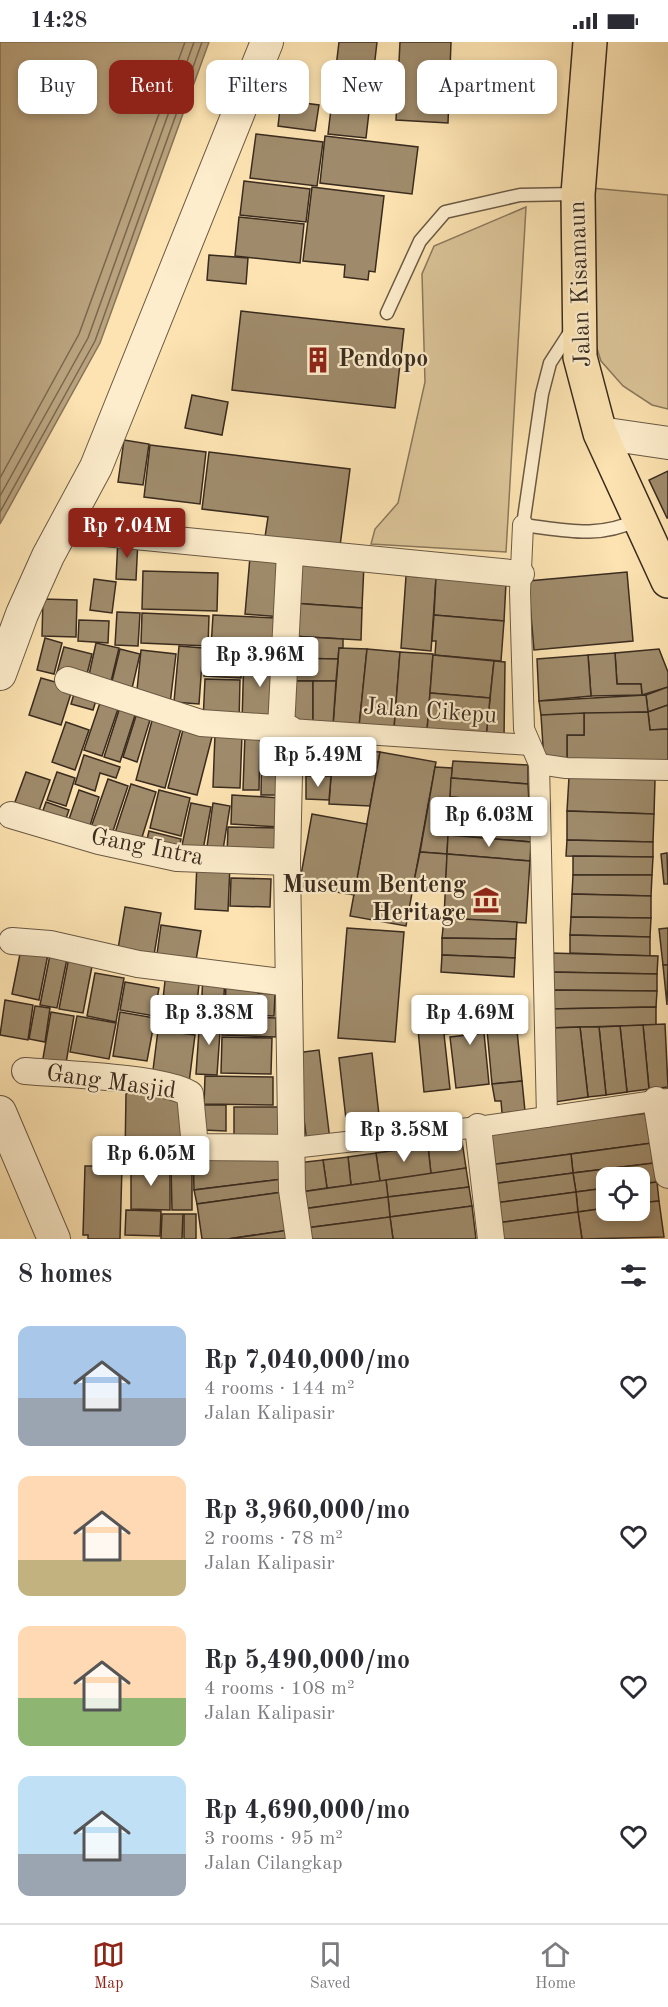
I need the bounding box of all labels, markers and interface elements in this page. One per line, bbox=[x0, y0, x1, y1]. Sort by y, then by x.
text: 14:28 bbox=[30, 10, 87, 32]
chip: Buy bbox=[18, 60, 97, 114]
chip: Rent bbox=[109, 60, 194, 114]
chip: Filters bbox=[206, 60, 309, 114]
chip: New bbox=[321, 60, 405, 114]
chip: Apartment bbox=[417, 60, 557, 114]
street label: Jalan Kisamaun bbox=[566, 200, 596, 368]
building icon: Pendopo bbox=[303, 345, 333, 375]
place label: Pendopo bbox=[338, 348, 428, 372]
pin: Rp 7.04M bbox=[65, 508, 189, 559]
text: Rp 7.04M bbox=[82, 517, 172, 537]
pin: Rp 3.96M bbox=[198, 637, 322, 688]
text: Rp 3.96M bbox=[215, 646, 305, 666]
street label: Jalan Cikepu bbox=[362, 695, 498, 729]
pin: Rp 5.49M bbox=[256, 737, 380, 788]
text: Rp 5.49M bbox=[273, 746, 363, 766]
pin: Rp 6.03M bbox=[427, 797, 551, 848]
text: Rp 6.03M bbox=[444, 806, 534, 826]
street label: Gang Intra bbox=[89, 825, 206, 871]
place label: Museum Benteng Heritage bbox=[282, 874, 467, 926]
museum icon: Museum Benteng Heritage bbox=[471, 885, 501, 915]
pin: Rp 3.38M bbox=[147, 995, 271, 1046]
pin: Rp 4.69M bbox=[408, 995, 532, 1046]
text: Rp 3.38M bbox=[164, 1004, 254, 1024]
text: Rp 4.69M bbox=[425, 1004, 515, 1024]
street label: Gang Masjid bbox=[45, 1062, 177, 1104]
pin: Rp 3.58M bbox=[342, 1112, 466, 1163]
text: Rp 3.58M bbox=[359, 1121, 449, 1141]
pin: Rp 6.05M bbox=[89, 1136, 213, 1187]
text: Rp 6.05M bbox=[106, 1145, 196, 1165]
map controls bbox=[596, 1167, 650, 1221]
button: locate bbox=[596, 1167, 650, 1221]
icon: filters bbox=[617, 1259, 650, 1292]
text: 8 homes bbox=[18, 1262, 112, 1288]
text: Rp 7,040,000/mo bbox=[204, 1348, 410, 1374]
icon: home bbox=[66, 1350, 138, 1422]
icon: heart bbox=[617, 1370, 650, 1403]
text: 4 rooms · 144 m² bbox=[204, 1379, 354, 1399]
text: Jalan Kalipasir bbox=[204, 1404, 335, 1424]
text: Rp 3,960,000/mo bbox=[204, 1498, 410, 1524]
icon: home bbox=[66, 1500, 138, 1572]
icon: heart bbox=[617, 1520, 650, 1553]
text: 2 rooms · 78 m² bbox=[204, 1529, 343, 1549]
text: Jalan Kalipasir bbox=[204, 1554, 335, 1574]
text: Rp 5,490,000/mo bbox=[204, 1648, 410, 1674]
icon: home bbox=[66, 1650, 138, 1722]
icon: heart bbox=[617, 1670, 650, 1703]
text: 4 rooms · 108 m² bbox=[204, 1679, 354, 1699]
text: Jalan Kalipasir bbox=[204, 1704, 335, 1724]
text: Rp 4,690,000/mo bbox=[204, 1798, 410, 1824]
icon: home bbox=[66, 1800, 138, 1872]
icon: heart bbox=[617, 1820, 650, 1853]
text: 3 rooms · 95 m² bbox=[204, 1829, 343, 1849]
text: Jalan Cilangkap bbox=[204, 1854, 343, 1874]
tab: Map bbox=[92, 1938, 125, 1994]
tab: Saved bbox=[310, 1938, 351, 1994]
tab: Home bbox=[535, 1938, 576, 1994]

